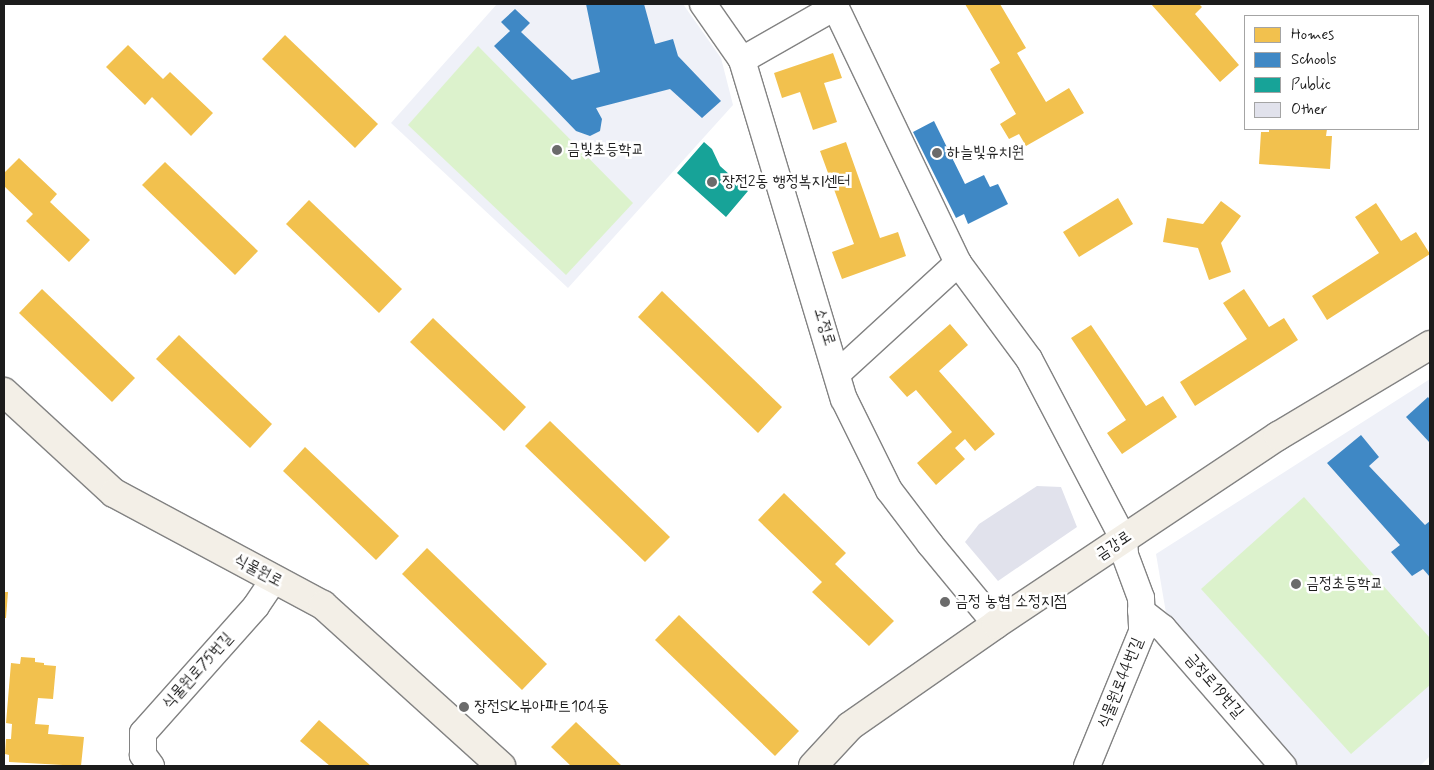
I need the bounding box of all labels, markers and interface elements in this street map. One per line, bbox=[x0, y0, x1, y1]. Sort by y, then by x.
legend bbox=[1244, 15, 1419, 130]
text: Homes bbox=[1291, 25, 1334, 45]
text: Schools bbox=[1291, 50, 1337, 70]
text: Public bbox=[1291, 75, 1331, 95]
text: Other bbox=[1291, 100, 1327, 120]
place label: 금빛초등학교 bbox=[567, 140, 644, 160]
place label: 하늘빛유치원 bbox=[947, 143, 1024, 163]
marker: 금빛초등학교 bbox=[551, 144, 563, 156]
marker: 하늘빛유치원 bbox=[931, 147, 943, 159]
place label: 장전2동 행정복지센터 bbox=[722, 172, 850, 192]
marker: 장전2동 행정복지센터 bbox=[706, 176, 718, 188]
street label: 소정로 bbox=[809, 306, 839, 348]
street label: 금강로 bbox=[1093, 527, 1135, 565]
street label: 식물원로 bbox=[231, 550, 285, 592]
place label: 금정초등학교 bbox=[1306, 574, 1383, 594]
marker: 금정초등학교 bbox=[1290, 578, 1302, 590]
place label: 금정 농협 소정지점 bbox=[955, 592, 1067, 612]
marker: 금정 농협 소정지점 bbox=[939, 596, 951, 608]
street label: 식물원로75번길 bbox=[159, 629, 237, 713]
street label: 식물원로44번길 bbox=[1094, 635, 1148, 731]
street label: 금정로19번길 bbox=[1181, 650, 1247, 722]
place label: 장전SK뷰아파트104동 bbox=[474, 697, 609, 717]
marker: 장전SK뷰아파트104동 bbox=[458, 701, 470, 713]

